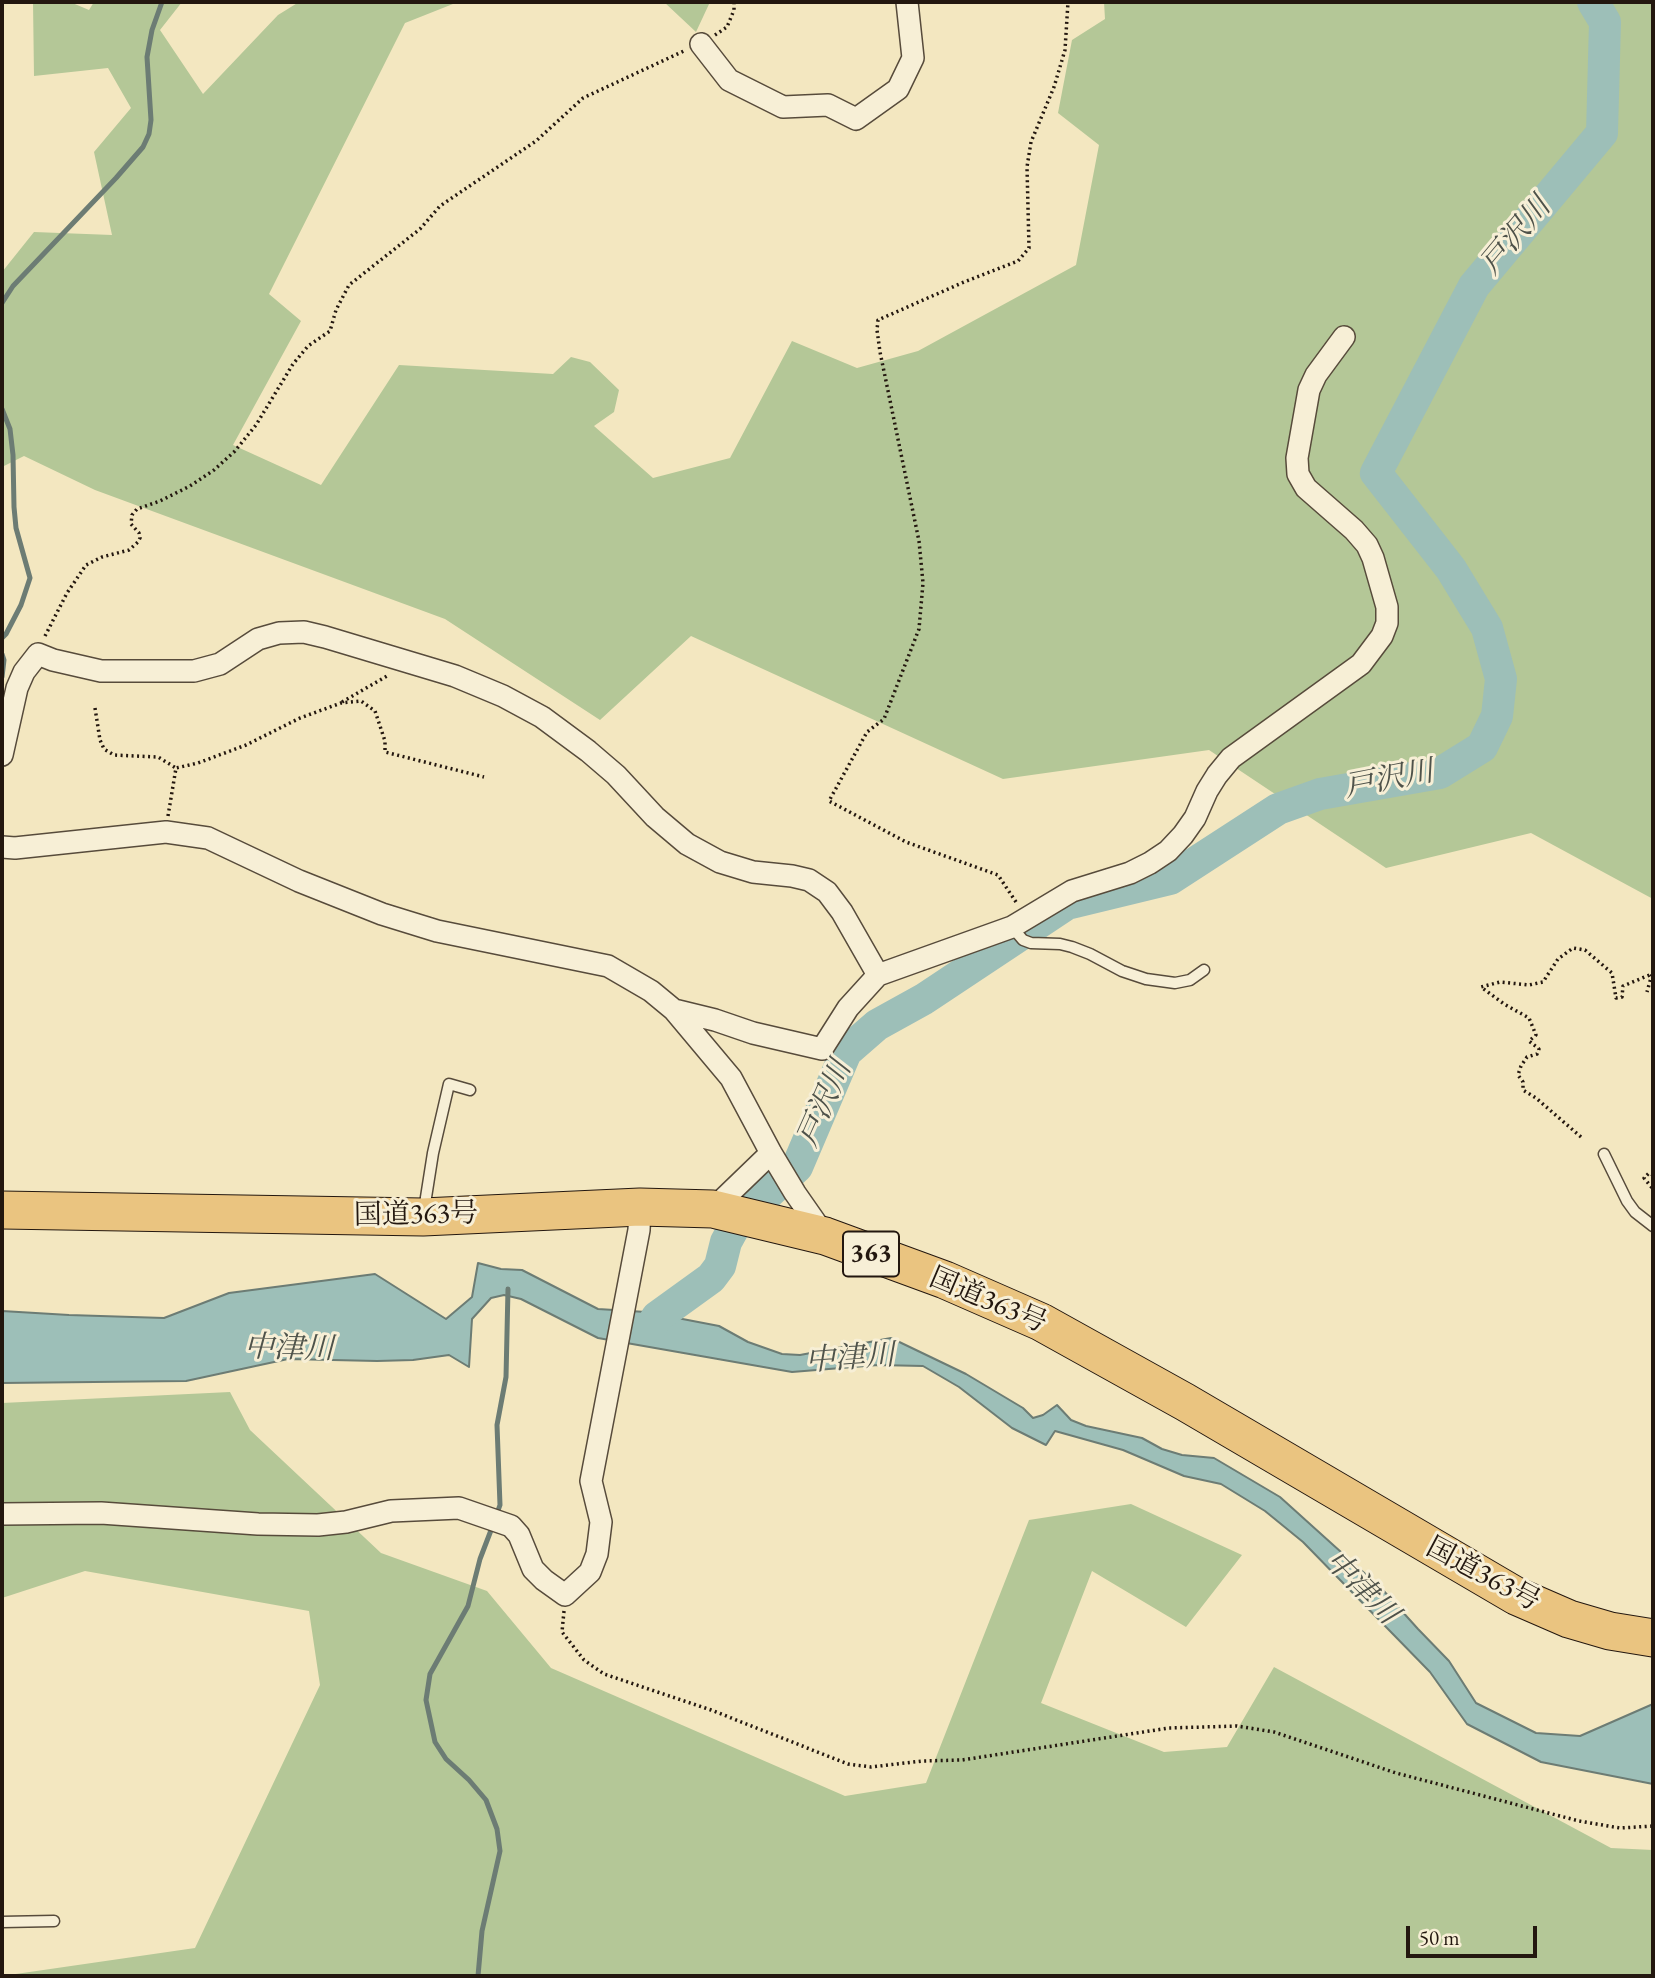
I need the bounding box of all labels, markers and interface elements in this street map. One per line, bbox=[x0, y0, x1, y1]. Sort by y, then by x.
water label: 戸沢川 bbox=[1473, 190, 1559, 282]
water label: 戸沢川 bbox=[1341, 754, 1437, 806]
water label: 戸沢川 bbox=[790, 1056, 860, 1152]
street label: 国道363号 bbox=[354, 1197, 478, 1233]
road number: 363 bbox=[843, 1232, 899, 1276]
street label: 国道363号 bbox=[924, 1261, 1052, 1341]
water label: 中津川 bbox=[244, 1330, 334, 1368]
water label: 中津川 bbox=[804, 1338, 896, 1380]
street label: 国道363号 bbox=[1420, 1531, 1546, 1619]
water label: 中津川 bbox=[1316, 1543, 1406, 1633]
scale bar bbox=[1410, 1912, 1541, 1956]
text: 50 m bbox=[1419, 1924, 1460, 1951]

